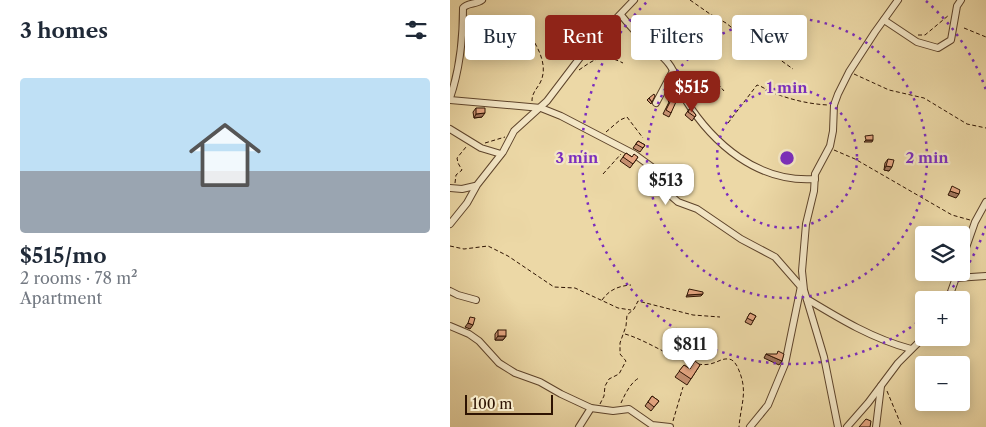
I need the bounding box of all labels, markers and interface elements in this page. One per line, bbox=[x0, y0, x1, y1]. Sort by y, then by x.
chip: Buy bbox=[465, 15, 535, 60]
chip: Rent bbox=[545, 15, 621, 60]
chip: Filters bbox=[631, 15, 722, 60]
chip: New bbox=[732, 15, 807, 60]
icon: filters bbox=[402, 16, 430, 44]
text: 3 homes bbox=[20, 18, 108, 43]
pin: $515 bbox=[662, 70, 722, 113]
text: $515 bbox=[675, 77, 709, 97]
text: 1 min bbox=[766, 78, 808, 97]
icon: home bbox=[180, 110, 270, 200]
text: 3 min bbox=[556, 148, 599, 167]
text: 2 min bbox=[905, 148, 949, 167]
centre of rings bbox=[778, 149, 796, 167]
pin: $513 bbox=[636, 164, 696, 206]
text: $513 bbox=[649, 170, 683, 190]
map controls bbox=[915, 226, 970, 411]
button: layers bbox=[915, 226, 970, 281]
text: $515/mo bbox=[20, 243, 107, 268]
text: 2 rooms · 78 m² bbox=[20, 268, 138, 288]
text: Apartment bbox=[20, 288, 102, 308]
button: + bbox=[915, 291, 970, 346]
pin: $811 bbox=[660, 328, 720, 370]
text: $811 bbox=[673, 334, 707, 354]
button: − bbox=[915, 356, 970, 411]
scale bar bbox=[465, 392, 552, 415]
text: 100 m bbox=[472, 395, 512, 413]

